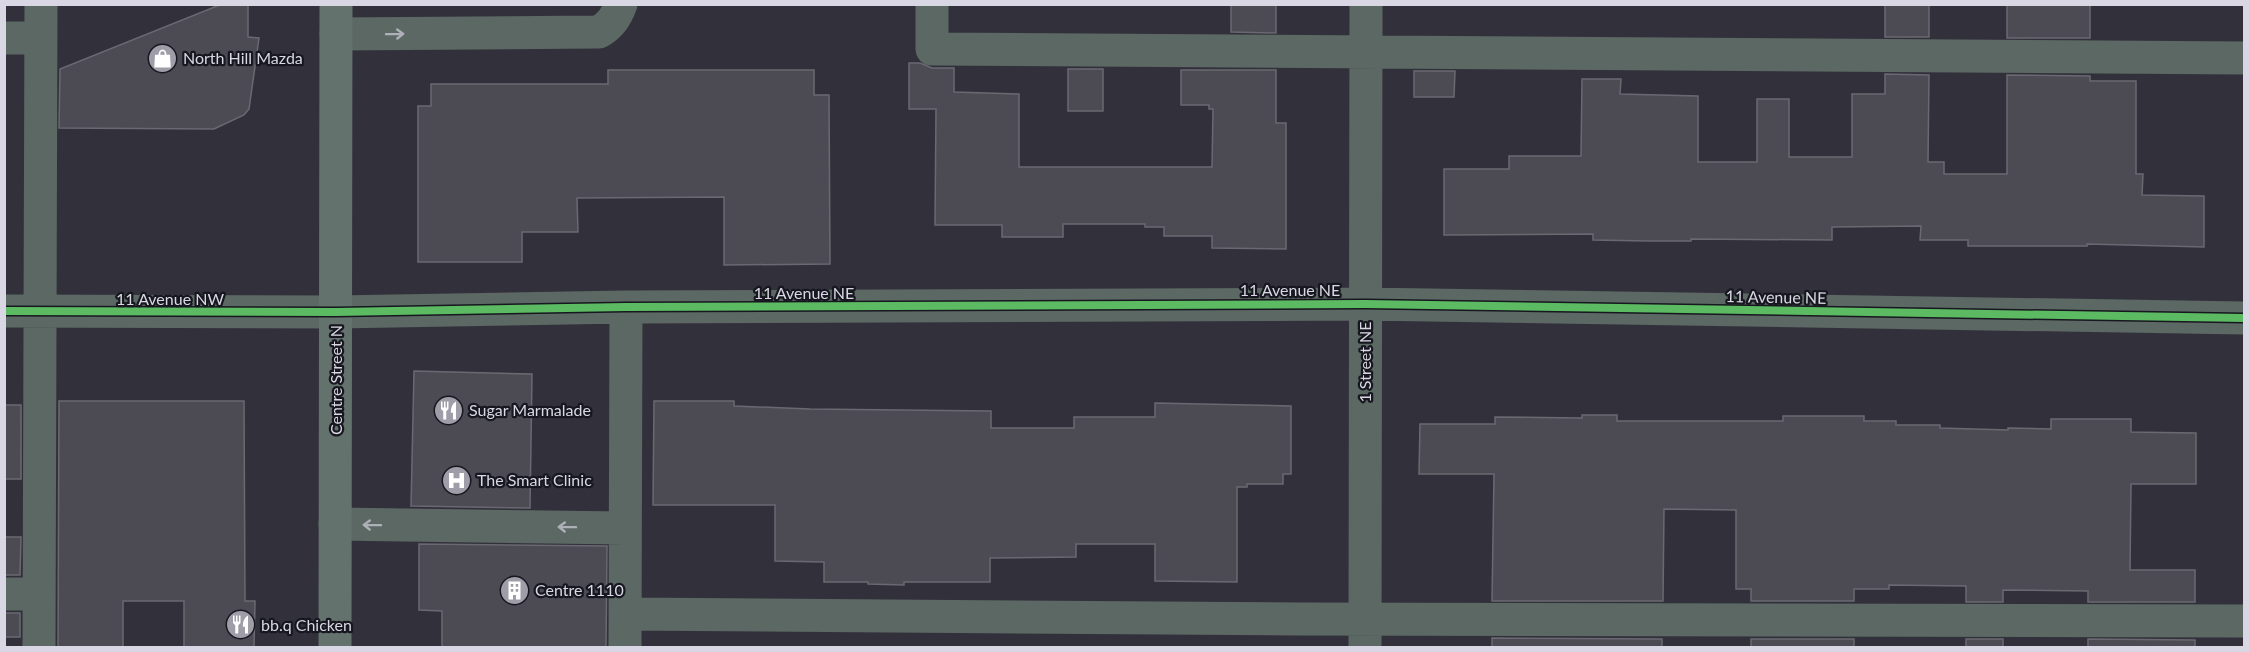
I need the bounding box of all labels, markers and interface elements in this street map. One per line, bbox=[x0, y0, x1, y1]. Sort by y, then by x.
one-way arrow bbox=[384, 28, 404, 40]
shop icon: North Hill Mazda bbox=[146, 42, 178, 74]
place label: North Hill Mazda bbox=[183, 48, 303, 67]
street label: 11 Avenue NE bbox=[1240, 280, 1340, 299]
street label: 11 Avenue NE bbox=[754, 283, 854, 302]
street label: 11 Avenue NE bbox=[1726, 286, 1826, 307]
street label: 11 Avenue NW bbox=[116, 289, 224, 308]
street label: 1 Street NE bbox=[1355, 321, 1374, 403]
street label: Centre Street N bbox=[326, 325, 345, 435]
restaurant icon: Sugar Marmalade bbox=[432, 394, 464, 426]
place label: Sugar Marmalade bbox=[469, 400, 591, 419]
hospital icon: The Smart Clinic bbox=[440, 464, 472, 496]
place label: The Smart Clinic bbox=[477, 470, 592, 489]
one-way arrow bbox=[362, 519, 382, 531]
one-way arrow bbox=[557, 521, 577, 533]
building icon: Centre 1110 bbox=[498, 574, 530, 606]
place label: Centre 1110 bbox=[535, 580, 624, 599]
restaurant icon: bb.q Chicken bbox=[224, 609, 256, 641]
place label: bb.q Chicken bbox=[261, 615, 352, 634]

